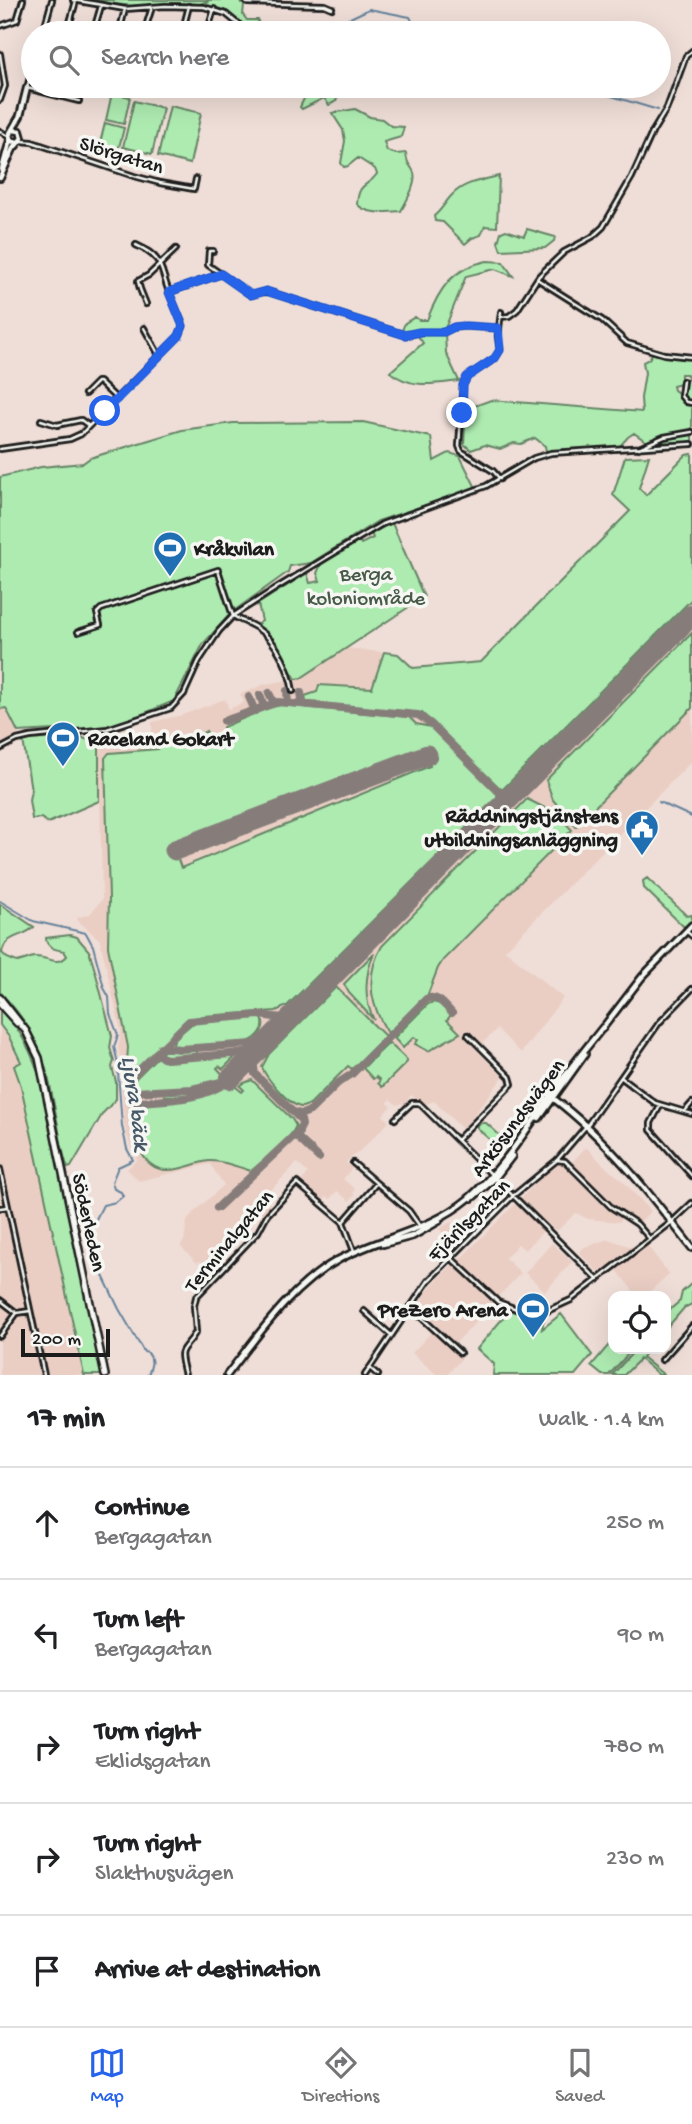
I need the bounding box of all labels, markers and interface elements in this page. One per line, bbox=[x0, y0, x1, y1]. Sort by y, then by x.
search box bbox=[21, 21, 671, 98]
icon: search bbox=[45, 41, 83, 79]
text: Search here bbox=[101, 44, 229, 75]
street label: Slörgatan bbox=[76, 133, 166, 182]
route start bbox=[89, 395, 120, 426]
route end bbox=[446, 397, 477, 428]
sports icon: Kråkvilan bbox=[151, 529, 189, 578]
place label: Kråkvilan bbox=[193, 539, 275, 564]
park label: Berga koloniområde bbox=[307, 564, 426, 613]
sports icon: Raceland Gokart bbox=[44, 719, 82, 768]
place label: Raceland Gokart bbox=[87, 729, 236, 754]
place label: Räddningstjänstens utbildningsanläggning bbox=[425, 806, 619, 855]
public building icon: Räddningstjänstens utbildningsanläggning bbox=[623, 808, 661, 857]
water label: Ljura bäck bbox=[114, 1054, 154, 1155]
street label: Arkösundsvägen bbox=[467, 1055, 572, 1183]
street label: Söderleden bbox=[64, 1171, 109, 1274]
street label: Fjärilsgatan bbox=[423, 1175, 517, 1269]
street label: Terminalgatan bbox=[180, 1186, 281, 1299]
sports icon: PreZero Arena bbox=[514, 1290, 552, 1339]
map controls bbox=[608, 1291, 671, 1354]
button: locate bbox=[608, 1291, 671, 1354]
place label: PreZero Arena bbox=[377, 1300, 509, 1325]
scale bar bbox=[21, 1326, 110, 1358]
text: 200 m bbox=[32, 1329, 81, 1352]
text: 17 min bbox=[28, 1403, 105, 1438]
text: Walk · 1.4 km bbox=[539, 1407, 664, 1434]
text: Continue bbox=[95, 1494, 189, 1525]
icon: ahead bbox=[28, 1504, 66, 1542]
text: 250 m bbox=[606, 1510, 664, 1537]
text: Bergagatan bbox=[95, 1525, 212, 1552]
text: Turn left bbox=[95, 1606, 183, 1637]
icon: left bbox=[28, 1616, 66, 1654]
text: 90 m bbox=[618, 1622, 664, 1649]
text: Bergagatan bbox=[95, 1637, 212, 1664]
text: Turn right bbox=[95, 1718, 199, 1749]
icon: right bbox=[28, 1728, 66, 1766]
text: 780 m bbox=[605, 1734, 664, 1761]
text: Eklidsgatan bbox=[95, 1749, 211, 1776]
text: Turn right bbox=[95, 1830, 199, 1861]
icon: right bbox=[28, 1840, 66, 1878]
text: 230 m bbox=[606, 1846, 664, 1873]
text: Slakthusvägen bbox=[95, 1861, 234, 1888]
icon: arrive bbox=[28, 1952, 66, 1990]
text: Arrive at destination bbox=[95, 1956, 320, 1987]
tab: Map bbox=[88, 2044, 126, 2109]
tab: Directions bbox=[302, 2044, 379, 2109]
tab: Saved bbox=[555, 2044, 604, 2109]

